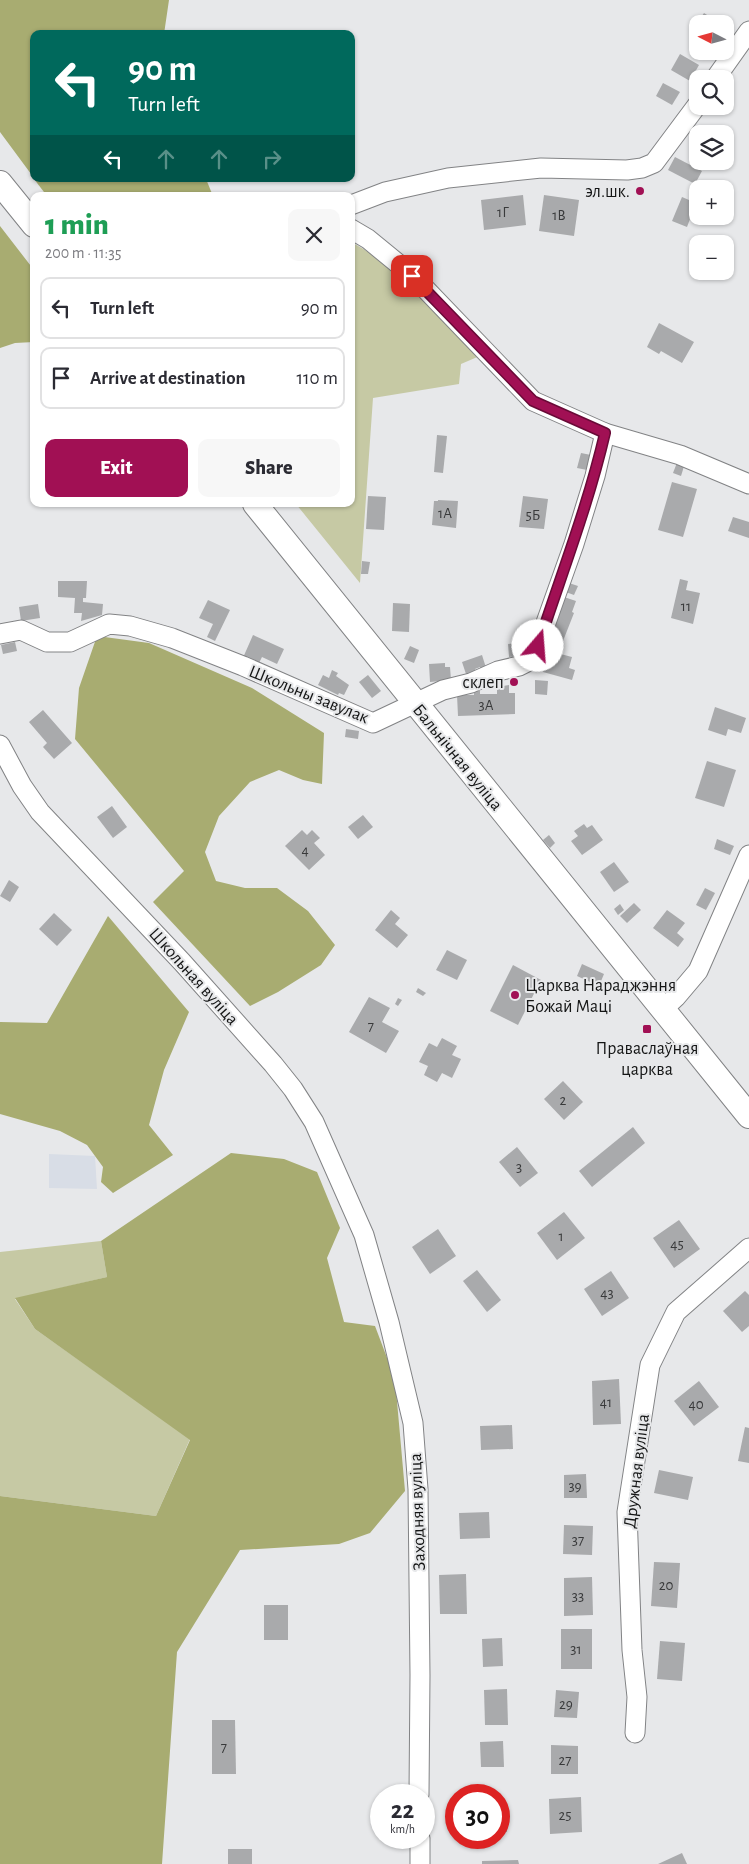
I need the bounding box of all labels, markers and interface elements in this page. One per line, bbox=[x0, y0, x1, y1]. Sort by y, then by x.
north arrow bbox=[689, 15, 734, 60]
map controls bbox=[689, 15, 734, 280]
icon: left bbox=[45, 50, 110, 115]
text: 90 m bbox=[128, 52, 197, 87]
button: search bbox=[689, 70, 734, 115]
text: Turn left bbox=[128, 93, 200, 115]
button: layers bbox=[689, 125, 734, 170]
icon: left bbox=[99, 145, 127, 173]
icon: ahead bbox=[152, 145, 180, 173]
icon: ahead bbox=[205, 145, 233, 173]
icon: right bbox=[258, 145, 286, 173]
button: + bbox=[689, 180, 734, 225]
place label: эл.шк. bbox=[585, 183, 630, 201]
marker: эл.шк. bbox=[634, 185, 646, 197]
house number: 1Г bbox=[497, 205, 509, 220]
house number: 1В bbox=[552, 208, 566, 223]
button: close bbox=[288, 209, 340, 261]
text: 1 min bbox=[45, 210, 109, 240]
button: − bbox=[689, 235, 734, 280]
text: 200 m · 11:35 bbox=[45, 245, 122, 261]
pin bbox=[391, 255, 433, 297]
icon: arrive bbox=[398, 262, 426, 290]
icon: left bbox=[47, 294, 75, 322]
text: Turn left bbox=[90, 299, 154, 318]
text: 90 m bbox=[301, 299, 338, 318]
icon: arrive bbox=[47, 364, 75, 392]
text: Arrive at destination bbox=[90, 369, 246, 388]
text: 110 m bbox=[297, 369, 338, 388]
button: Exit bbox=[45, 439, 188, 497]
button: Share bbox=[198, 439, 340, 497]
house number: 1А bbox=[438, 506, 452, 521]
house number: 5Б bbox=[526, 508, 540, 523]
house number: 11 bbox=[681, 599, 691, 614]
position arrow bbox=[511, 619, 563, 671]
street label: Школьны завулак bbox=[246, 663, 372, 727]
place label: склеп bbox=[463, 674, 504, 692]
marker: склеп bbox=[508, 676, 520, 688]
house number: 3А bbox=[478, 698, 494, 713]
street label: Бальнічная вуліца bbox=[409, 701, 506, 814]
house number: 4 bbox=[301, 843, 309, 858]
street label: Школьная вуліца bbox=[145, 925, 241, 1029]
place label: Царква Нараджэння Божай Маці bbox=[525, 977, 676, 1016]
marker: Царква Нараджэння Божай Маці bbox=[509, 989, 521, 1001]
house number: 7 bbox=[368, 1019, 374, 1034]
marker: Праваслаўная царква bbox=[641, 1023, 653, 1035]
place label: Праваслаўная царква bbox=[595, 1040, 699, 1079]
house number: 2 bbox=[560, 1093, 567, 1108]
house number: 3 bbox=[516, 1160, 522, 1175]
house number: 1 bbox=[558, 1229, 564, 1244]
house number: 45 bbox=[670, 1237, 684, 1252]
house number: 43 bbox=[600, 1286, 614, 1301]
house number: 41 bbox=[600, 1395, 612, 1410]
house number: 40 bbox=[688, 1397, 704, 1412]
street label: Дружная вуліца bbox=[621, 1413, 653, 1529]
street label: Заходняя вуліца bbox=[407, 1453, 429, 1571]
house number: 39 bbox=[568, 1479, 582, 1494]
house number: 37 bbox=[572, 1533, 584, 1548]
house number: 20 bbox=[659, 1578, 673, 1593]
house number: 33 bbox=[572, 1589, 584, 1604]
house number: 31 bbox=[570, 1642, 582, 1657]
house number: 29 bbox=[559, 1697, 573, 1712]
house number: 7 bbox=[221, 1740, 227, 1755]
house number: 27 bbox=[558, 1753, 572, 1768]
speed limit sign: 30 bbox=[445, 1784, 510, 1849]
text: 22 bbox=[391, 1798, 414, 1823]
house number: 25 bbox=[558, 1808, 572, 1823]
text: km/h bbox=[390, 1823, 415, 1835]

